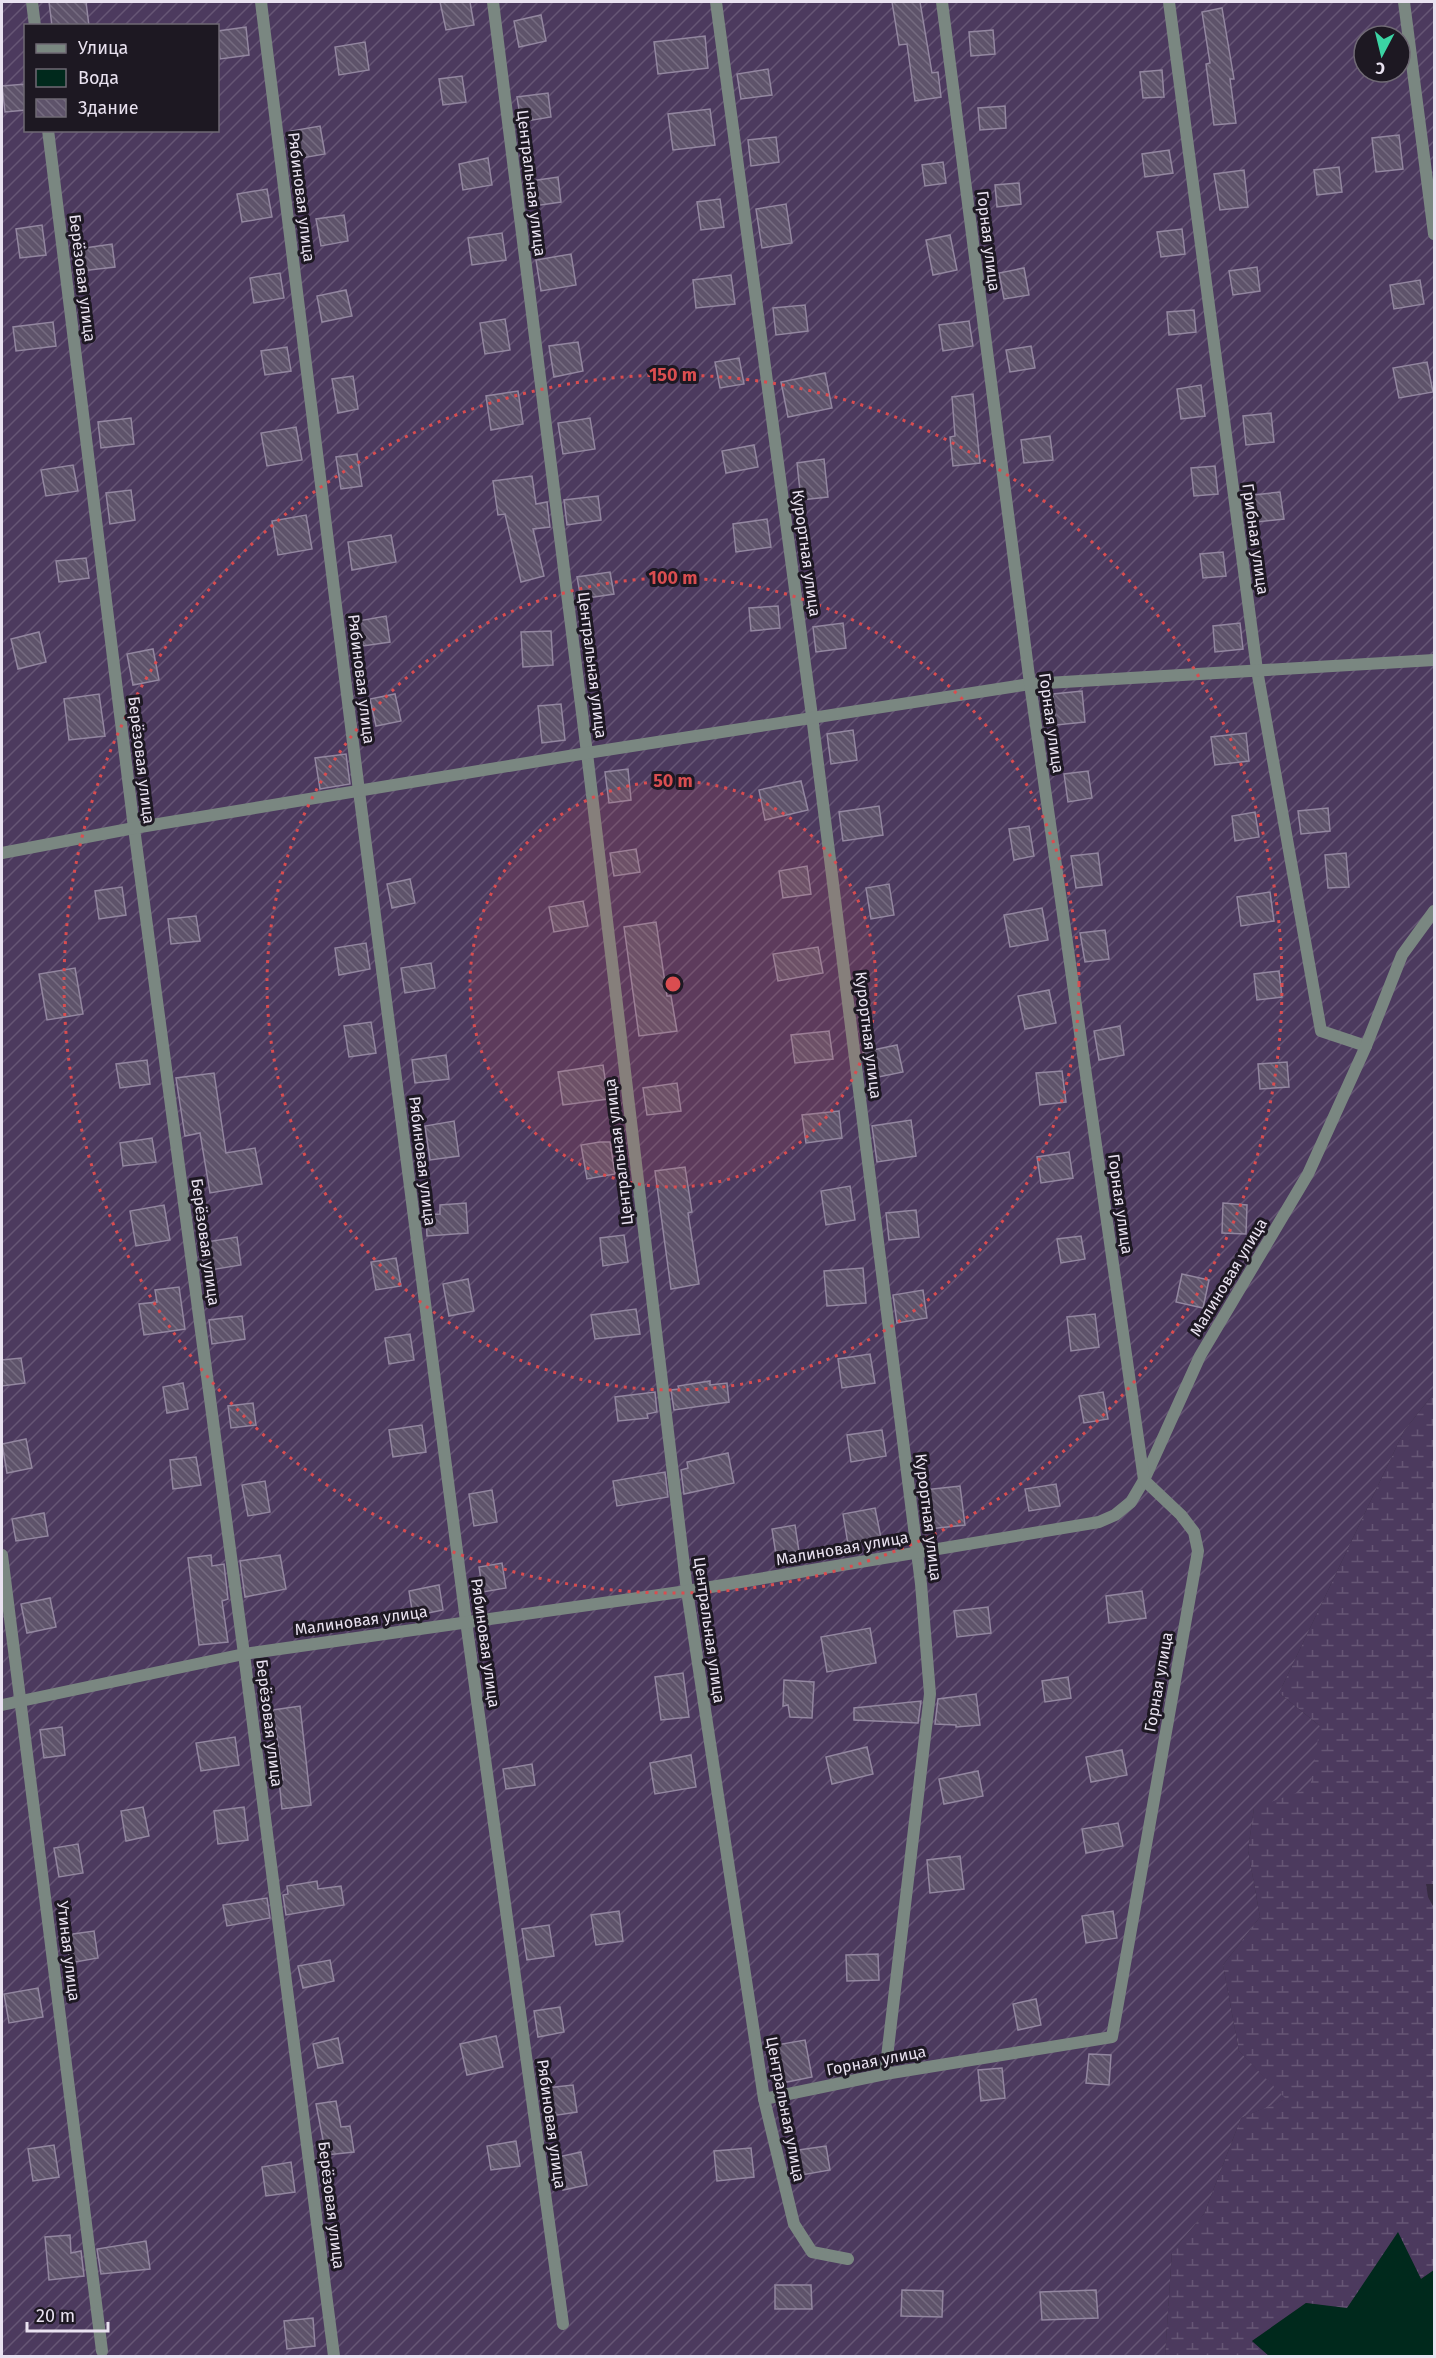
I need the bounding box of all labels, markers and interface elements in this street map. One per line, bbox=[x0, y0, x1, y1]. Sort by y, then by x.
legend bbox=[24, 24, 219, 132]
north arrow bbox=[1352, 24, 1412, 84]
text: Улица bbox=[78, 37, 128, 59]
text: С bbox=[1374, 58, 1386, 78]
text: Вода bbox=[78, 67, 119, 89]
text: Здание bbox=[78, 97, 139, 119]
street label: Центральная улица bbox=[513, 109, 550, 257]
street label: Рябиновая улица bbox=[284, 131, 319, 263]
street label: Горная улица bbox=[973, 190, 1004, 292]
street label: Берёзовая улица bbox=[65, 213, 100, 343]
text: 150 m bbox=[649, 364, 697, 386]
street label: Грибная улица bbox=[1238, 482, 1273, 596]
street label: Курортная улица bbox=[788, 488, 825, 618]
text: 100 m bbox=[649, 567, 697, 589]
street label: Центральная улица bbox=[574, 591, 611, 739]
street label: Рябиновая улица bbox=[344, 613, 379, 745]
street label: Горная улица bbox=[1035, 672, 1068, 775]
street label: Берёзовая улица bbox=[124, 695, 159, 825]
text: 50 m bbox=[653, 770, 693, 792]
street label: Курортная улица bbox=[851, 970, 886, 1100]
centre of rings bbox=[663, 974, 683, 994]
street label: Центральная улица bbox=[600, 1078, 637, 1226]
street label: Рябиновая улица bbox=[405, 1095, 440, 1227]
street label: Горная улица bbox=[1104, 1153, 1137, 1256]
street label: Берёзовая улица bbox=[187, 1177, 224, 1307]
street label: Малиновая улица bbox=[1186, 1215, 1271, 1340]
street label: Курортная улица bbox=[911, 1452, 946, 1582]
street label: Малиновая улица bbox=[774, 1528, 910, 1569]
street label: Центральная улица bbox=[690, 1556, 729, 1704]
street label: Рябиновая улица bbox=[467, 1577, 504, 1709]
street label: Малиновая улица bbox=[293, 1602, 429, 1639]
street label: Горная улица bbox=[1140, 1631, 1177, 1734]
street label: Берёзовая улица bbox=[252, 1658, 287, 1788]
street label: Утиная улица bbox=[53, 1900, 84, 2002]
street label: Центральная улица bbox=[762, 2035, 809, 2183]
street label: Горная улица bbox=[825, 2042, 928, 2079]
street label: Рябиновая улица bbox=[533, 2058, 570, 2190]
street label: Берёзовая улица bbox=[314, 2140, 349, 2270]
scale bar bbox=[27, 2295, 108, 2333]
text: 20 m bbox=[36, 2305, 75, 2327]

